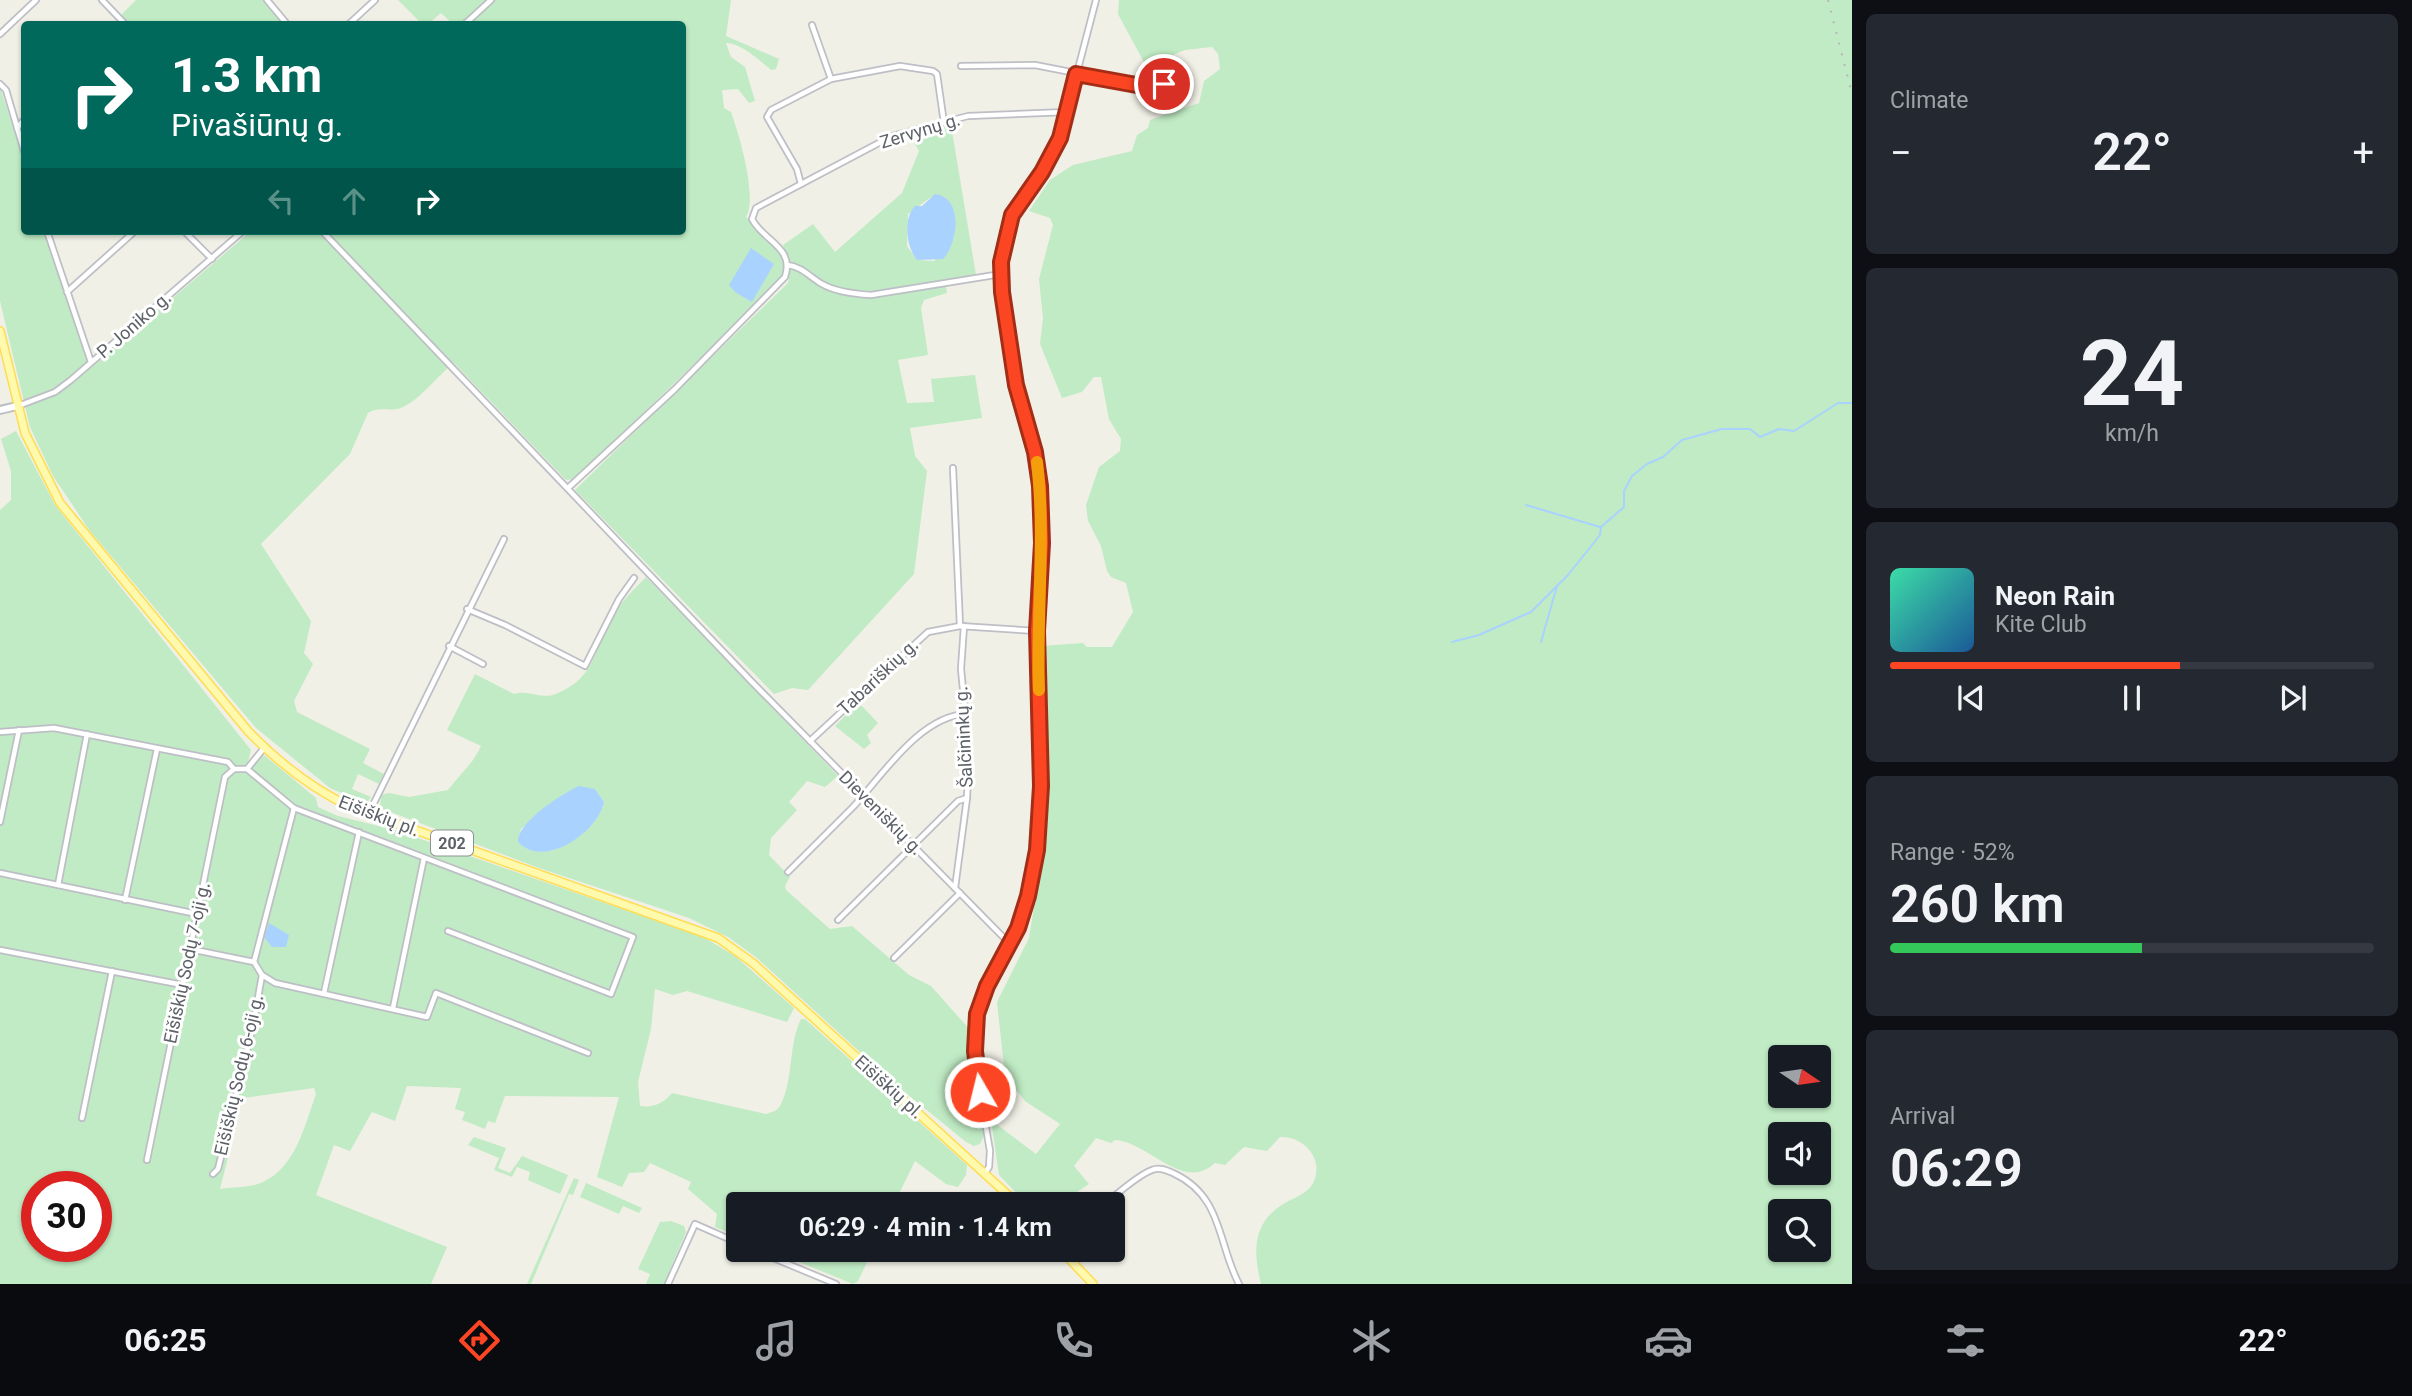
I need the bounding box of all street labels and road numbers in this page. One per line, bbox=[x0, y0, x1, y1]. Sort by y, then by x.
street label: Zervynų g. bbox=[877, 108, 963, 153]
street label: P. Joniko g. bbox=[92, 287, 175, 362]
street label: Tabariškių g. bbox=[833, 634, 922, 719]
street label: Šalčininkų g. bbox=[950, 686, 977, 788]
street label: Dieveniškių g. bbox=[835, 766, 928, 859]
street label: Eišiškių pl. bbox=[336, 791, 422, 841]
road number: 202 bbox=[431, 830, 473, 856]
street label: Eišiškių Sodų 7-oji g. bbox=[159, 880, 214, 1045]
street label: Eišiškių Sodų 6-oji g. bbox=[210, 992, 267, 1157]
street label: Eišiškių pl. bbox=[851, 1050, 928, 1123]

